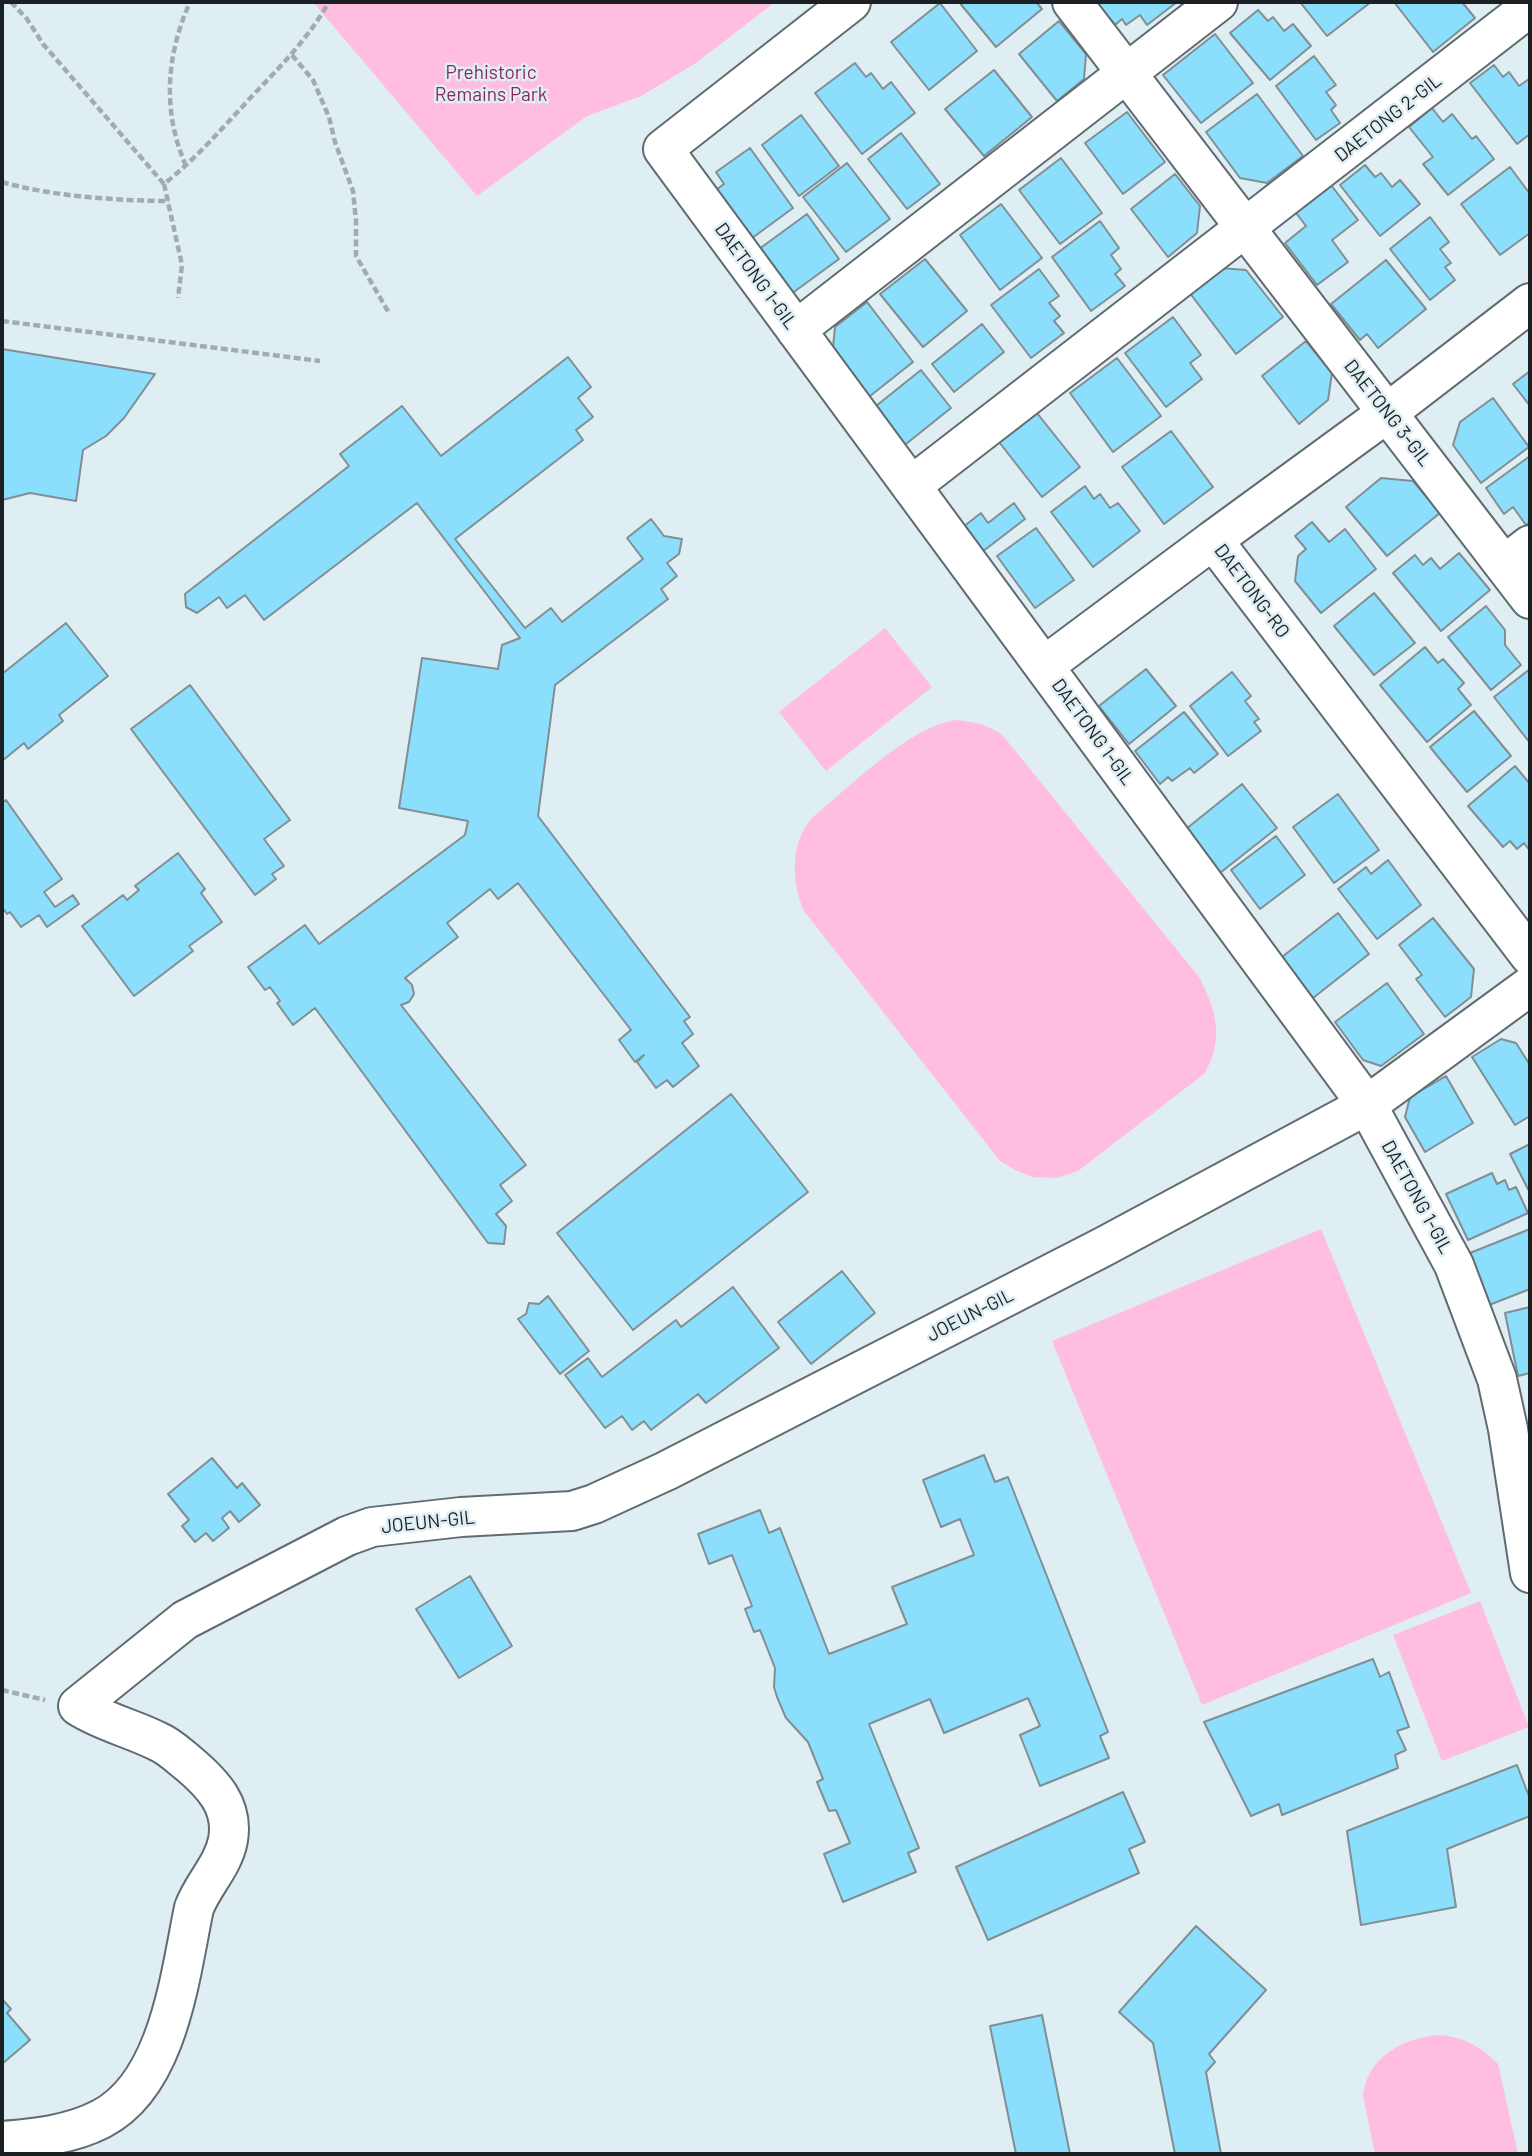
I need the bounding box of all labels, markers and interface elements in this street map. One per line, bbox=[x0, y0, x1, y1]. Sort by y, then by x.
park label: Prehistoric Remains Park bbox=[435, 62, 547, 106]
street label: DAETONG 2-GIL bbox=[1330, 69, 1446, 167]
street label: DAETONG 1-GIL bbox=[710, 218, 802, 334]
street label: DAETONG 3-GIL bbox=[1339, 355, 1437, 471]
street label: DAETONG-RO bbox=[1209, 540, 1295, 642]
street label: DAETONG 1-GIL bbox=[1047, 674, 1139, 790]
street label: DAETONG 1-GIL bbox=[1377, 1136, 1457, 1258]
street label: JOEUN-GIL bbox=[923, 1284, 1017, 1346]
street label: JOEUN-GIL bbox=[380, 1506, 476, 1538]

